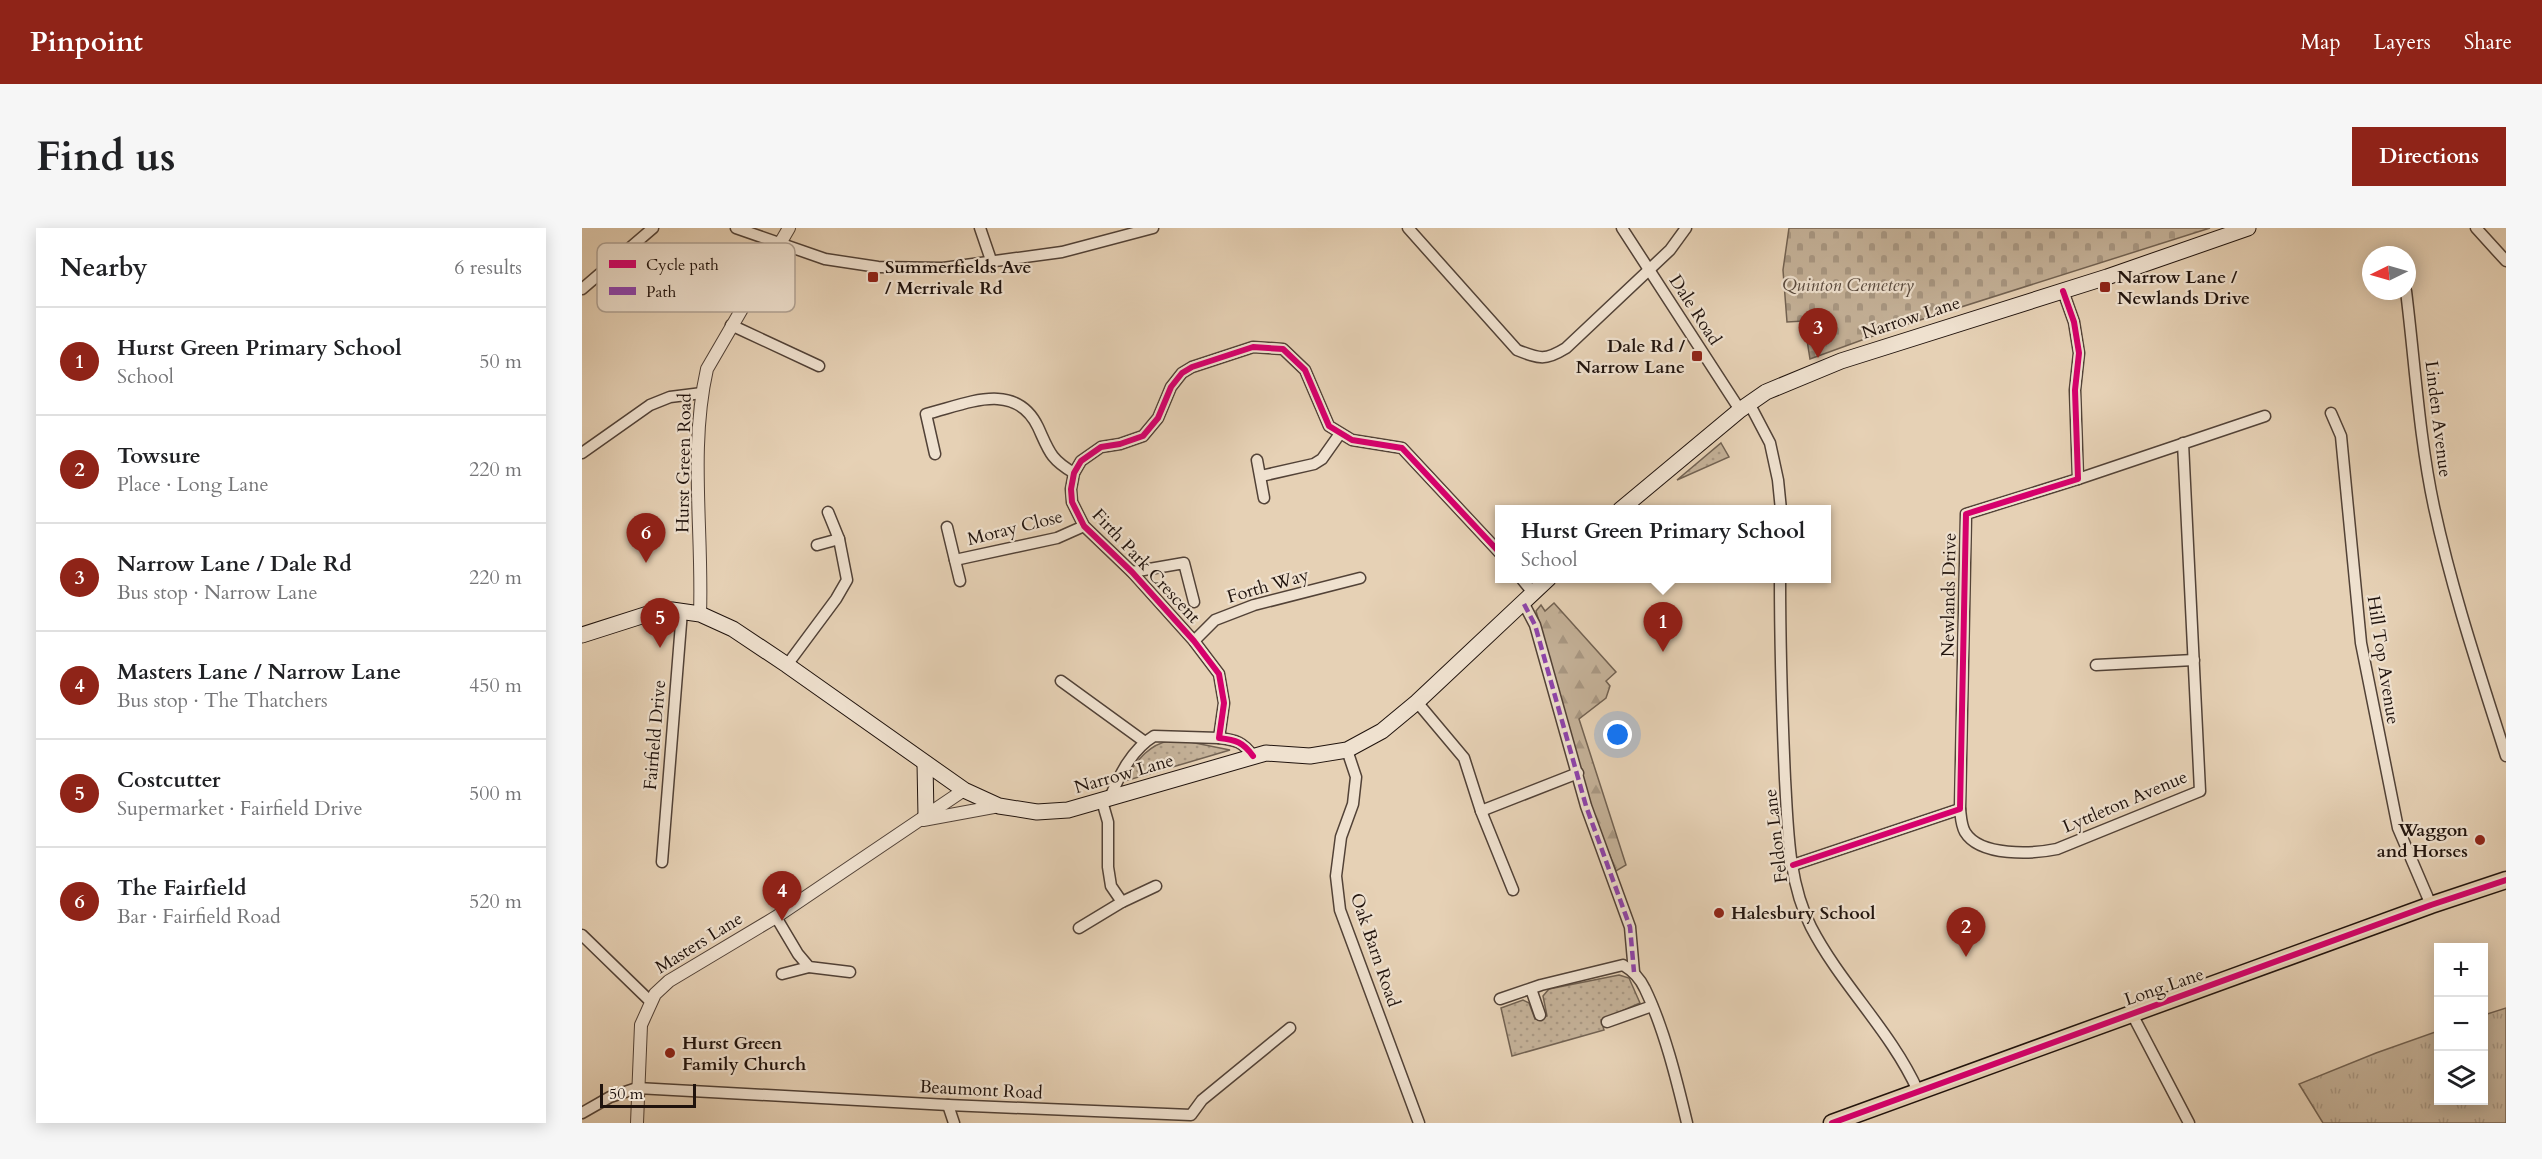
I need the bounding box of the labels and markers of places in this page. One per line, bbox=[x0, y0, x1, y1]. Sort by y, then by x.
place label: Summerfields Ave / Merrivale Rd bbox=[885, 255, 1031, 301]
place label: Narrow Lane / Newlands Drive bbox=[2117, 265, 2250, 311]
marker: Summerfields Ave / Merrivale Rd bbox=[866, 270, 880, 284]
marker: Narrow Lane / Newlands Drive bbox=[2098, 280, 2112, 294]
pin: 3 bbox=[1798, 308, 1838, 358]
place label: Dale Rd / Narrow Lane bbox=[1576, 334, 1686, 380]
marker: Dale Rd / Narrow Lane bbox=[1690, 349, 1704, 363]
pin: 6 bbox=[626, 514, 666, 563]
pin: 5 bbox=[640, 598, 680, 648]
pin: 1 bbox=[1644, 602, 1682, 652]
place label: Waggon and Horses bbox=[2377, 818, 2468, 864]
marker: Waggon and Horses bbox=[2473, 833, 2487, 847]
pin: 4 bbox=[762, 872, 802, 921]
place label: Halesbury School bbox=[1731, 901, 1876, 926]
marker: Halesbury School bbox=[1712, 906, 1726, 920]
pin: 2 bbox=[1946, 908, 1986, 957]
place label: Hurst Green Family Church bbox=[682, 1031, 806, 1077]
marker: Hurst Green Family Church bbox=[663, 1046, 677, 1060]

